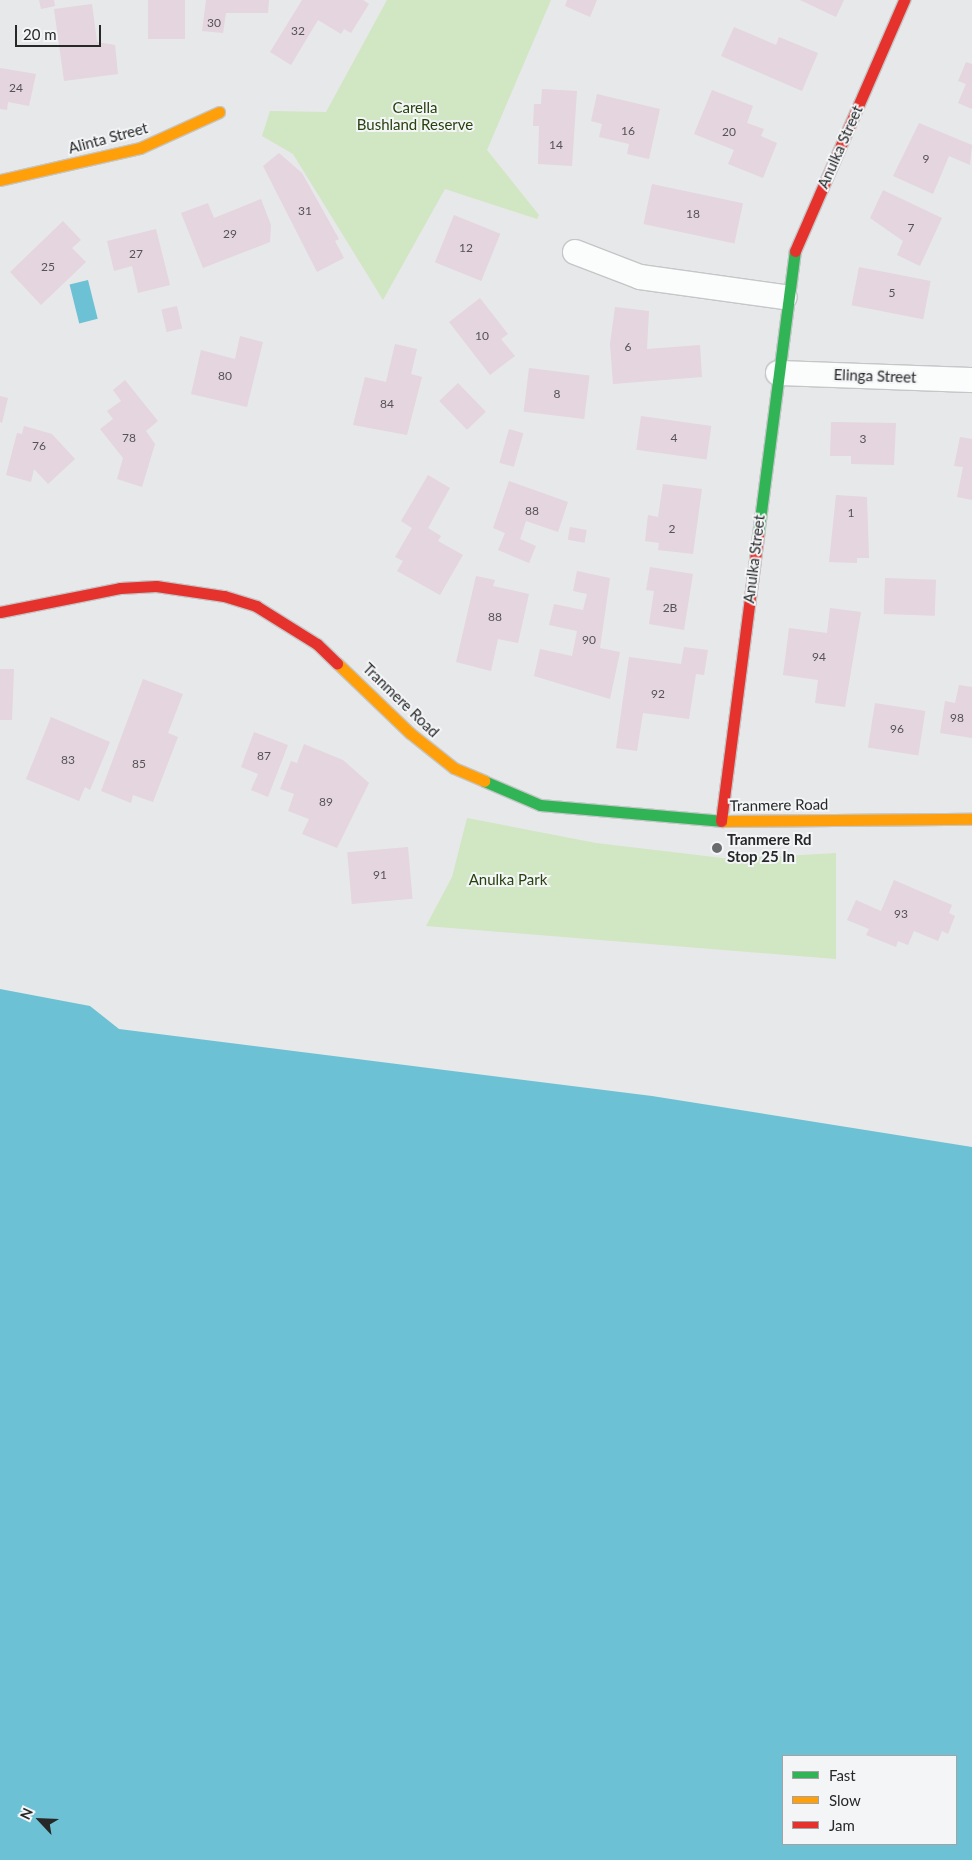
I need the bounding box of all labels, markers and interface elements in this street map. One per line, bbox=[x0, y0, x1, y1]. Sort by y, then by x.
scale bar bbox=[18, 15, 104, 47]
house number: 30 bbox=[207, 16, 221, 30]
house number: 32 bbox=[291, 24, 305, 38]
text: 20 m bbox=[23, 25, 57, 43]
house number: 24 bbox=[9, 81, 23, 95]
park label: Carella Bushland Reserve bbox=[357, 98, 473, 133]
street label: Anulka Street bbox=[814, 103, 866, 191]
street label: Alinta Street bbox=[66, 119, 150, 157]
house number: 16 bbox=[621, 124, 635, 138]
house number: 20 bbox=[722, 125, 736, 139]
house number: 14 bbox=[549, 138, 563, 152]
house number: 9 bbox=[923, 152, 929, 166]
house number: 31 bbox=[298, 204, 312, 218]
house number: 18 bbox=[686, 207, 700, 221]
house number: 7 bbox=[908, 221, 914, 235]
house number: 29 bbox=[223, 227, 237, 241]
house number: 12 bbox=[459, 241, 473, 255]
house number: 27 bbox=[129, 247, 143, 261]
house number: 25 bbox=[41, 260, 55, 274]
house number: 5 bbox=[889, 286, 895, 300]
house number: 10 bbox=[475, 329, 489, 343]
house number: 6 bbox=[625, 340, 631, 354]
street label: Elinga Street bbox=[833, 366, 917, 386]
house number: 80 bbox=[218, 369, 232, 383]
house number: 8 bbox=[554, 387, 560, 401]
house number: 84 bbox=[380, 397, 394, 411]
house number: 78 bbox=[122, 431, 136, 445]
house number: 4 bbox=[671, 431, 677, 445]
house number: 3 bbox=[860, 432, 866, 446]
house number: 76 bbox=[32, 439, 46, 453]
house number: 88 bbox=[525, 504, 539, 518]
house number: 1 bbox=[848, 506, 854, 520]
street label: Anulka Street bbox=[740, 514, 768, 604]
house number: 2 bbox=[669, 522, 675, 536]
house number: 2B bbox=[663, 601, 677, 615]
house number: 88 bbox=[488, 610, 502, 624]
house number: 90 bbox=[582, 633, 596, 647]
house number: 94 bbox=[812, 650, 826, 664]
street label: Tranmere Road bbox=[359, 659, 443, 741]
house number: 92 bbox=[651, 687, 665, 701]
house number: 98 bbox=[950, 711, 964, 725]
house number: 96 bbox=[890, 722, 904, 736]
house number: 87 bbox=[257, 749, 271, 763]
house number: 83 bbox=[61, 753, 75, 767]
house number: 85 bbox=[132, 757, 146, 771]
house number: 89 bbox=[319, 795, 333, 809]
street label: Tranmere Road bbox=[729, 795, 829, 815]
place label: Tranmere Rd Stop 25 In bbox=[727, 830, 811, 865]
marker: Tranmere Rd Stop 25 In bbox=[711, 842, 723, 854]
house number: 91 bbox=[373, 868, 387, 882]
park label: Anulka Park bbox=[469, 871, 547, 889]
house number: 93 bbox=[894, 907, 908, 921]
legend bbox=[782, 1755, 957, 1845]
text: Fast bbox=[829, 1766, 856, 1784]
text: Slow bbox=[829, 1791, 861, 1809]
north arrow bbox=[15, 1795, 65, 1845]
text: N bbox=[16, 1805, 36, 1822]
text: Jam bbox=[829, 1816, 855, 1834]

